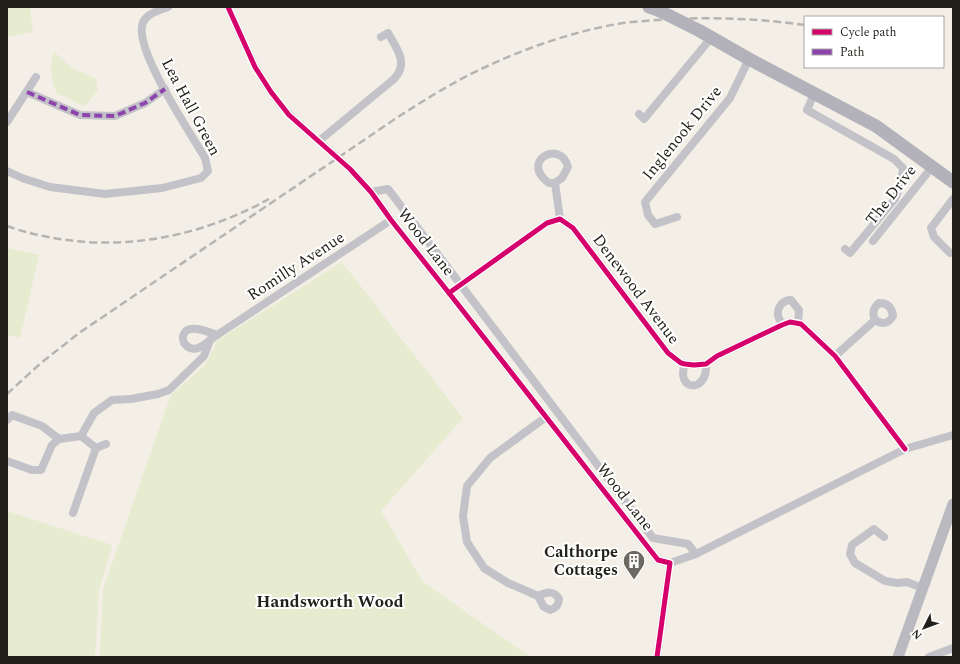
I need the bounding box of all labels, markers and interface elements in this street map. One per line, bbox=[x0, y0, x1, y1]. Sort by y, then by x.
legend bbox=[804, 16, 944, 68]
text: Cycle path bbox=[840, 23, 897, 42]
text: Path bbox=[840, 43, 865, 62]
street label: Lea Hall Green bbox=[155, 54, 227, 160]
street label: Inglenook Drive bbox=[636, 81, 728, 185]
street label: The Drive bbox=[860, 160, 922, 230]
street label: Wood Lane bbox=[392, 203, 460, 281]
street label: Romilly Avenue bbox=[243, 225, 349, 307]
street label: Denewood Avenue bbox=[587, 229, 685, 349]
street label: Wood Lane bbox=[591, 458, 659, 536]
place label: Calthorpe Cottages bbox=[544, 540, 618, 582]
building icon: Calthorpe Cottages bbox=[621, 548, 647, 581]
district label: Handsworth Wood bbox=[256, 589, 404, 615]
north arrow bbox=[904, 608, 944, 648]
text: N bbox=[908, 625, 926, 643]

